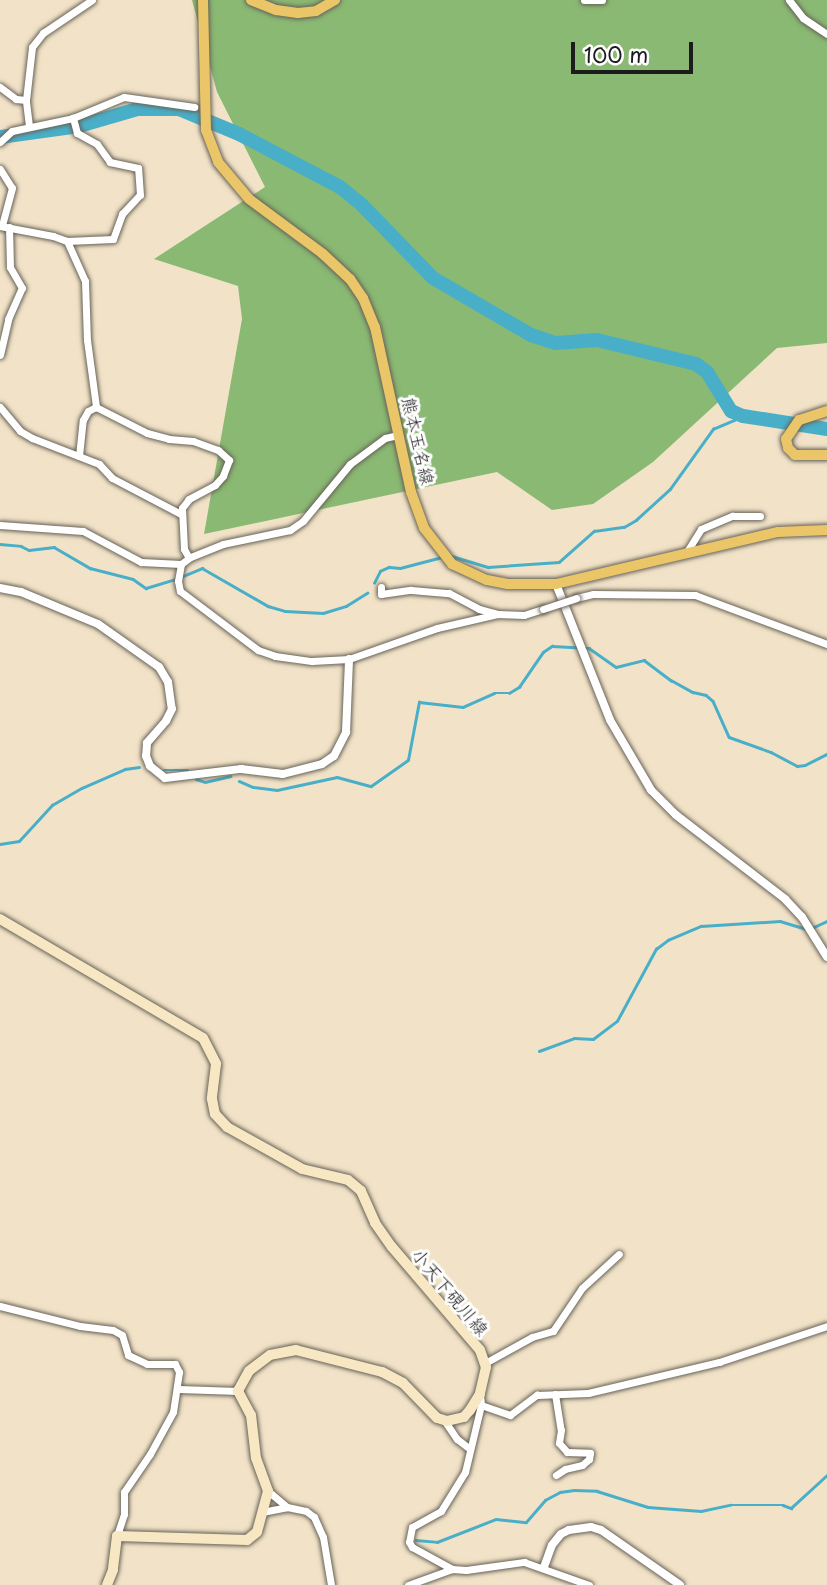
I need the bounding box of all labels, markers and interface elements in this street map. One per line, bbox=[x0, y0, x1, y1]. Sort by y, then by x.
scale bar bbox=[575, 28, 698, 72]
text: 100 m bbox=[584, 38, 648, 70]
street label: 熊本玉名線 bbox=[397, 395, 439, 487]
street label: 小天下硯川線 bbox=[407, 1244, 493, 1340]

